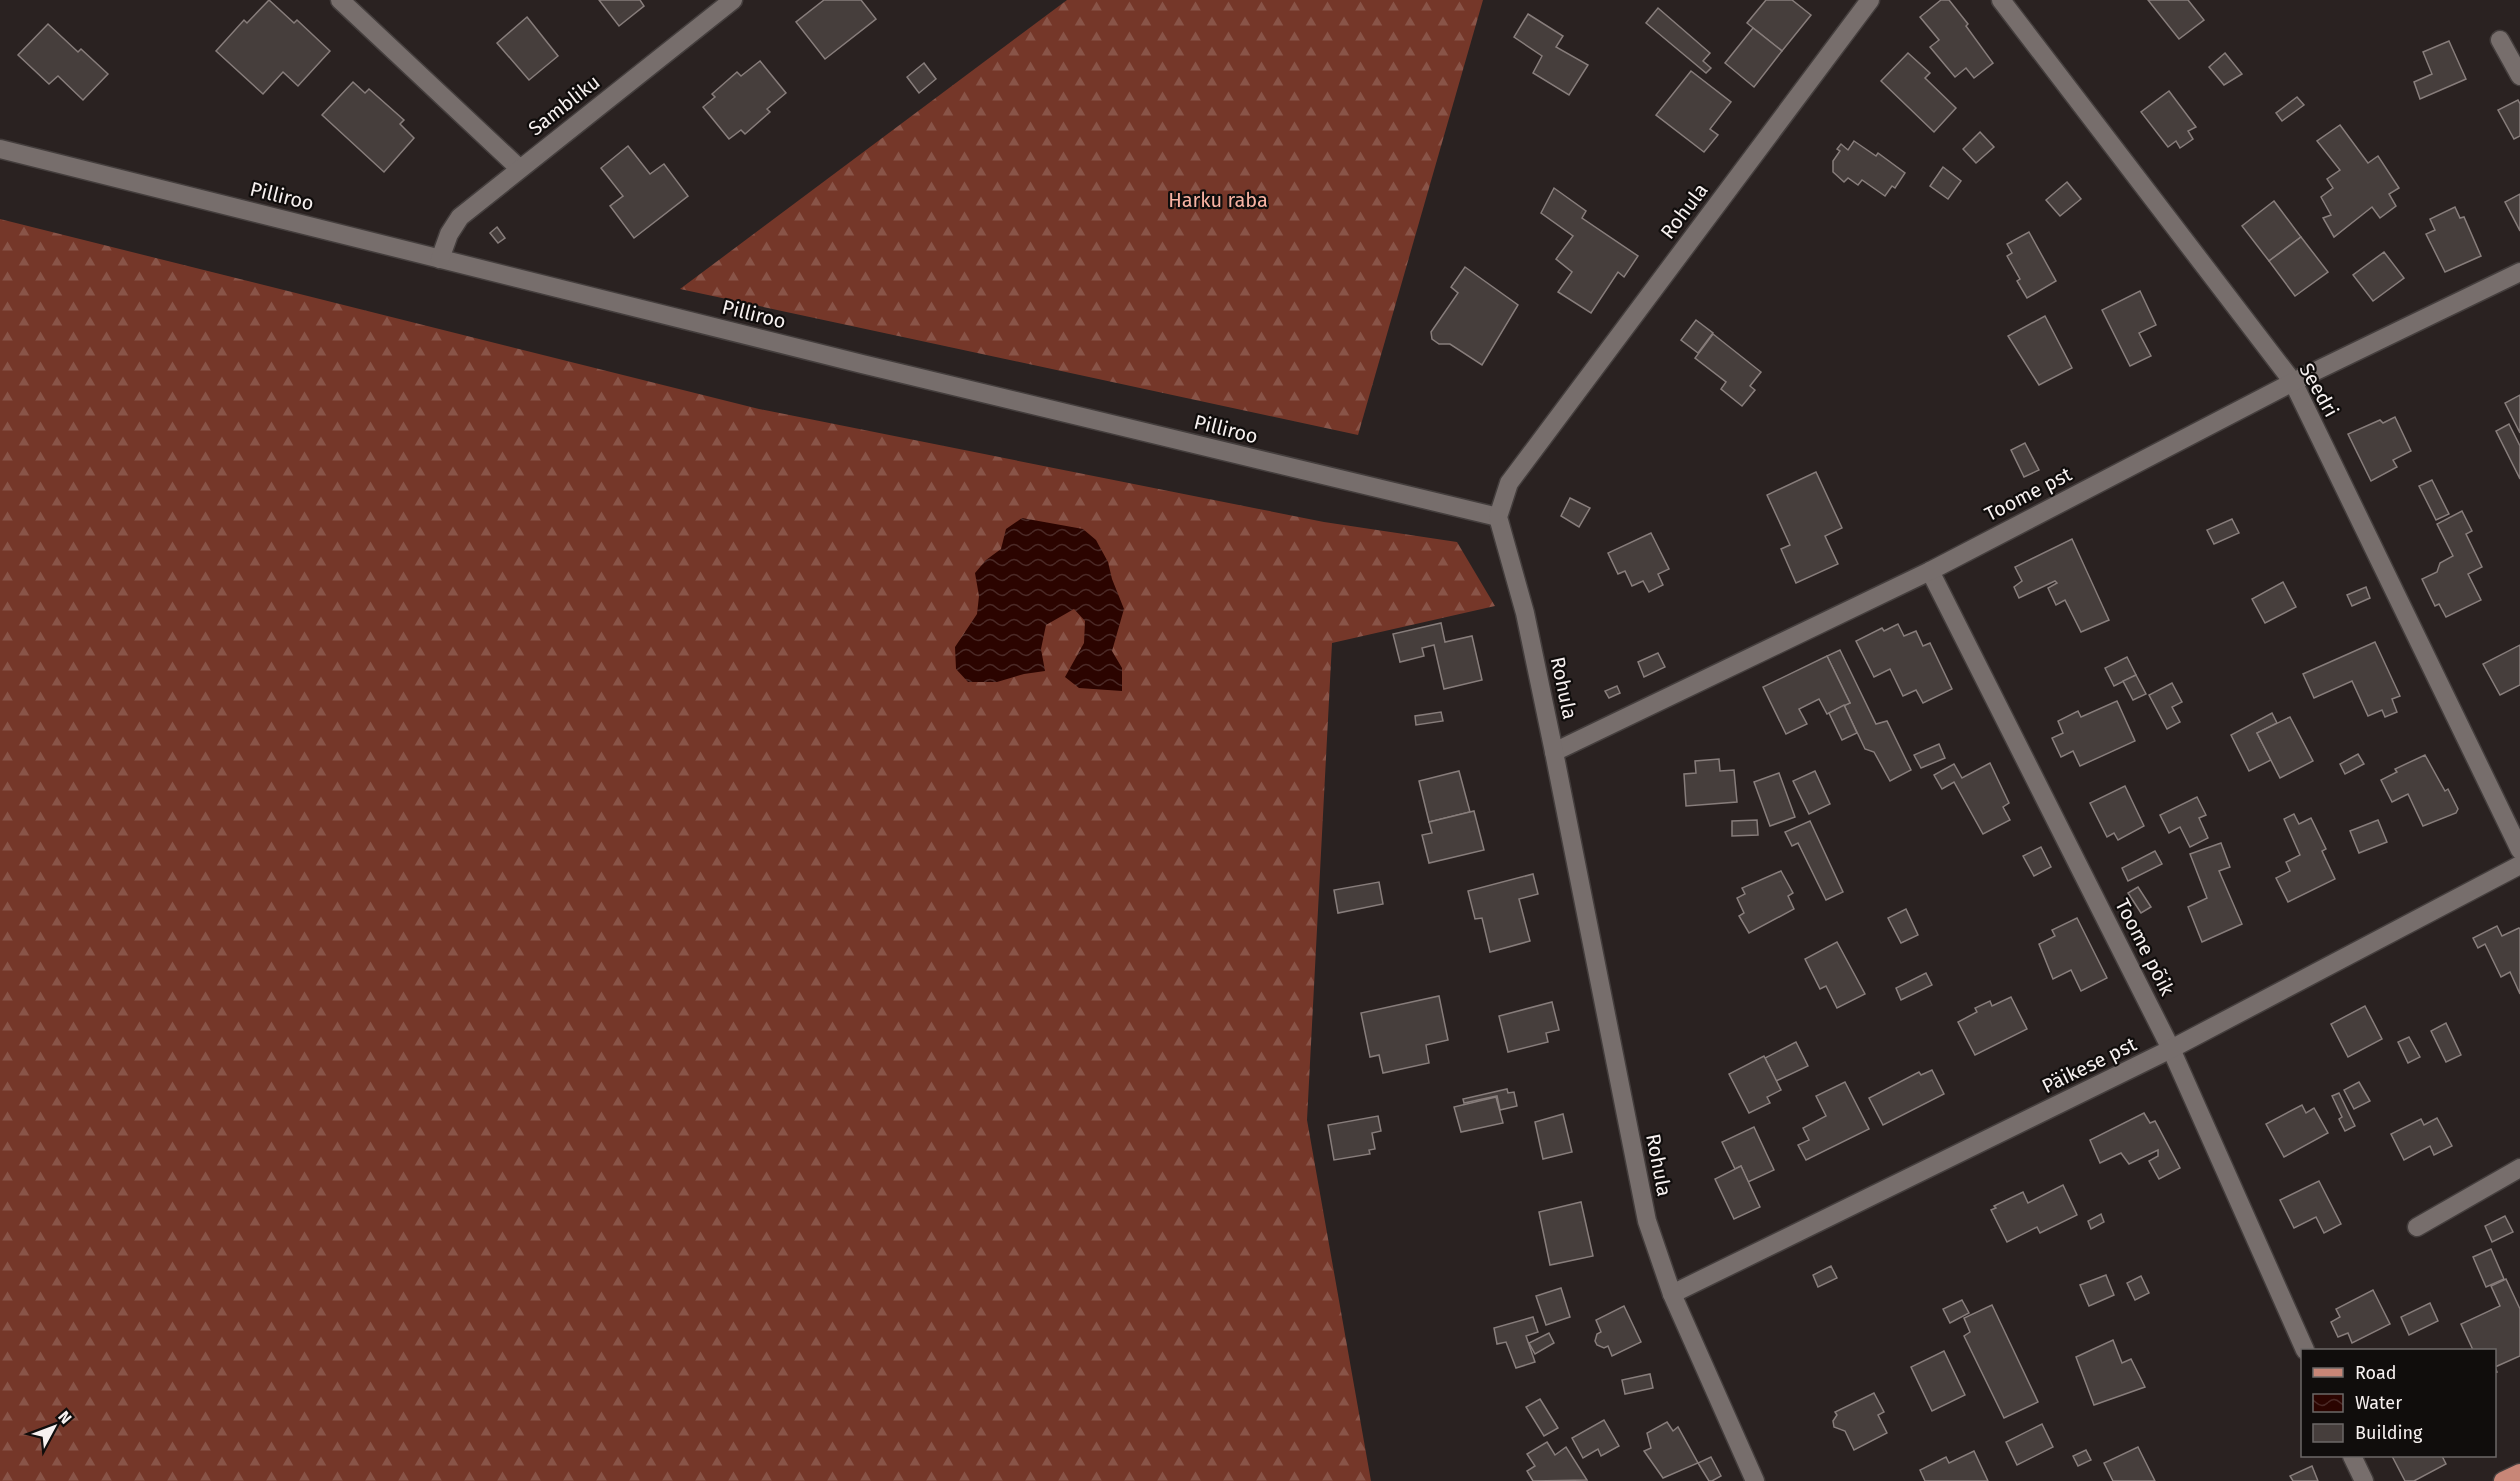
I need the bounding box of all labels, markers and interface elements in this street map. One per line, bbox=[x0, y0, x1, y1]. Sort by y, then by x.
street label: Sambliku bbox=[523, 70, 605, 140]
street label: Pilliroo bbox=[248, 176, 316, 216]
street label: Rohula bbox=[1655, 178, 1713, 244]
park label: Harku raba bbox=[1168, 188, 1268, 212]
street label: Pilliroo bbox=[720, 294, 788, 334]
street label: Seedri bbox=[2294, 359, 2344, 421]
street label: Pilliroo bbox=[1192, 409, 1260, 449]
street label: Toome pst bbox=[1981, 462, 2076, 526]
street label: Rohula bbox=[1546, 654, 1582, 722]
street label: Toome põik bbox=[2110, 895, 2180, 1000]
street label: Päikese pst bbox=[2038, 1032, 2141, 1098]
street label: Rohula bbox=[1641, 1132, 1677, 1198]
legend bbox=[2301, 1349, 2496, 1457]
text: Road bbox=[2355, 1362, 2397, 1384]
text: Water bbox=[2355, 1392, 2402, 1414]
north arrow bbox=[24, 1397, 84, 1457]
text: N bbox=[54, 1407, 76, 1428]
text: Building bbox=[2355, 1422, 2423, 1444]

